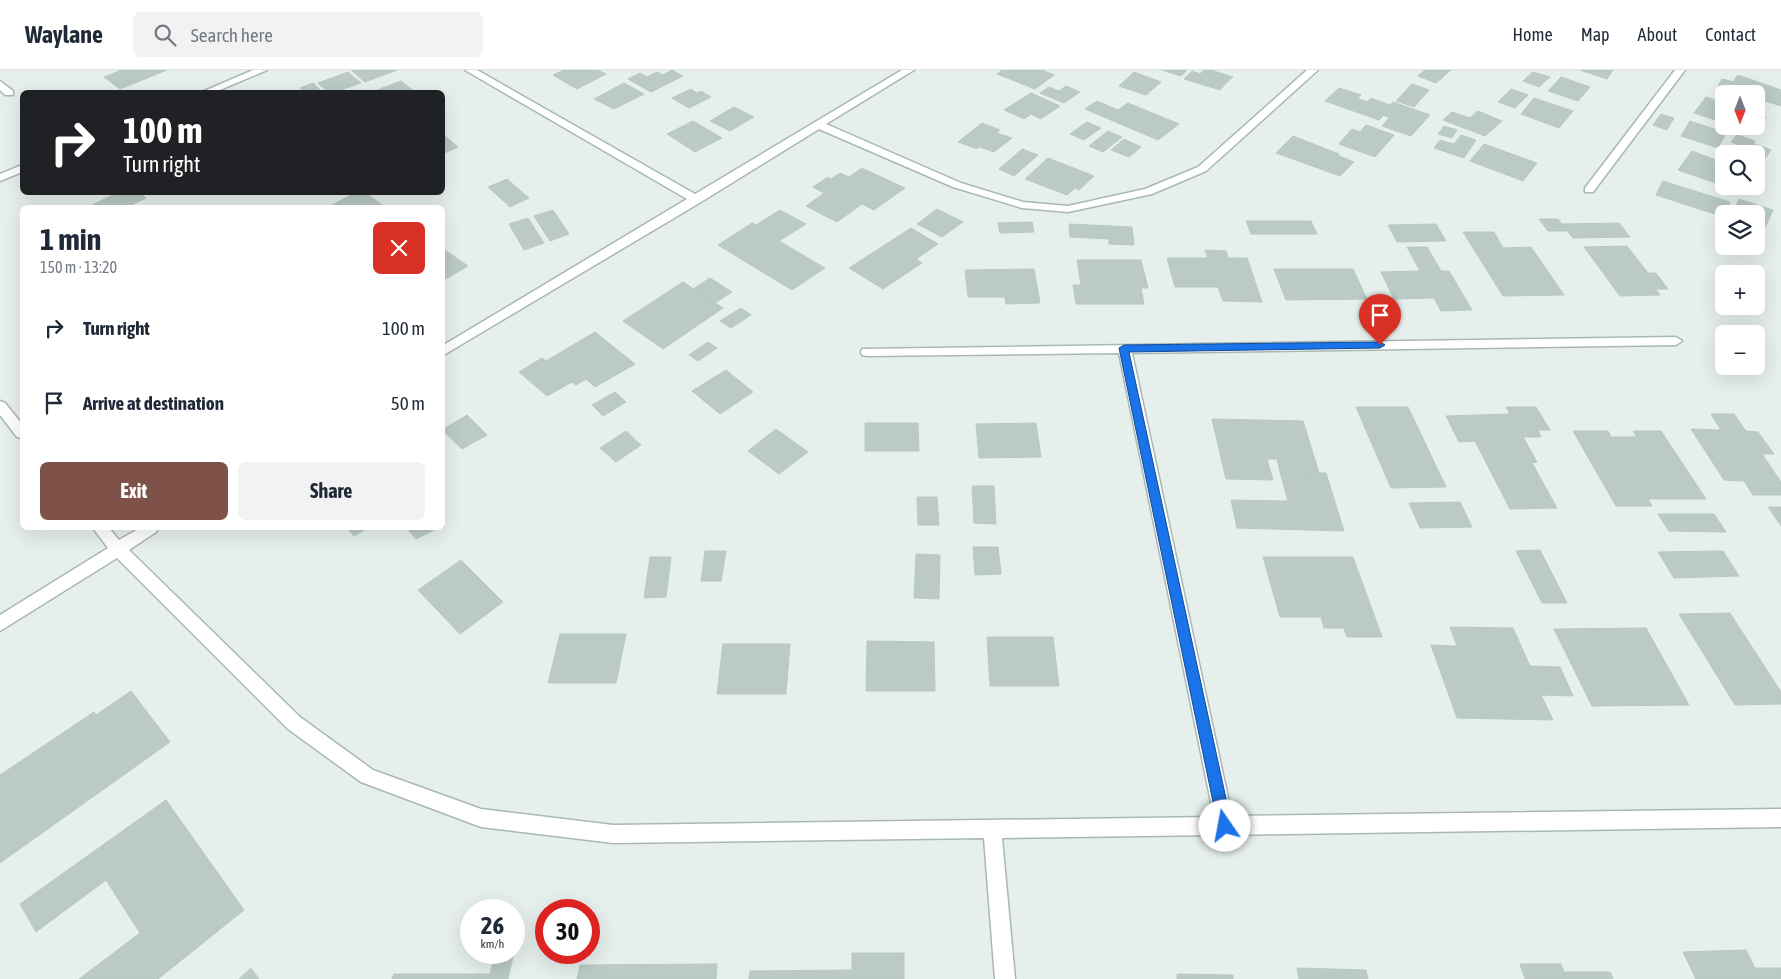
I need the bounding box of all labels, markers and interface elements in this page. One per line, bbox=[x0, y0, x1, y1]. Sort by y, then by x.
search box bbox=[133, 12, 483, 57]
text: Waylane bbox=[25, 21, 103, 48]
icon: search bbox=[151, 21, 179, 49]
text: Search here bbox=[191, 24, 273, 46]
text: Home bbox=[1513, 24, 1553, 45]
text: Map bbox=[1581, 24, 1610, 45]
text: About bbox=[1638, 24, 1677, 45]
text: Contact bbox=[1705, 24, 1756, 45]
north arrow bbox=[1715, 85, 1765, 135]
map controls bbox=[1715, 85, 1765, 375]
icon: right bbox=[40, 110, 105, 175]
text: 100 m bbox=[123, 110, 202, 150]
button: search bbox=[1715, 145, 1765, 195]
text: Turn right bbox=[123, 151, 200, 177]
button: layers bbox=[1715, 205, 1765, 255]
text: 1 min bbox=[40, 222, 101, 256]
button: close bbox=[373, 222, 425, 274]
text: 150 m · 13:20 bbox=[40, 258, 117, 276]
button: + bbox=[1715, 265, 1765, 315]
pin bbox=[1359, 294, 1401, 345]
icon: arrive bbox=[1366, 301, 1394, 329]
icon: right bbox=[40, 314, 68, 342]
text: Turn right bbox=[83, 317, 150, 339]
text: 100 m bbox=[382, 317, 425, 339]
button: − bbox=[1715, 325, 1765, 375]
icon: arrive bbox=[40, 389, 68, 417]
text: Arrive at destination bbox=[83, 392, 224, 414]
text: 50 m bbox=[391, 392, 425, 414]
button: Exit bbox=[40, 462, 228, 520]
button: Share bbox=[238, 462, 425, 520]
position arrow bbox=[1198, 799, 1250, 851]
speed limit sign: 30 bbox=[535, 899, 600, 964]
text: 26 bbox=[481, 911, 504, 939]
text: km/h bbox=[481, 937, 504, 951]

